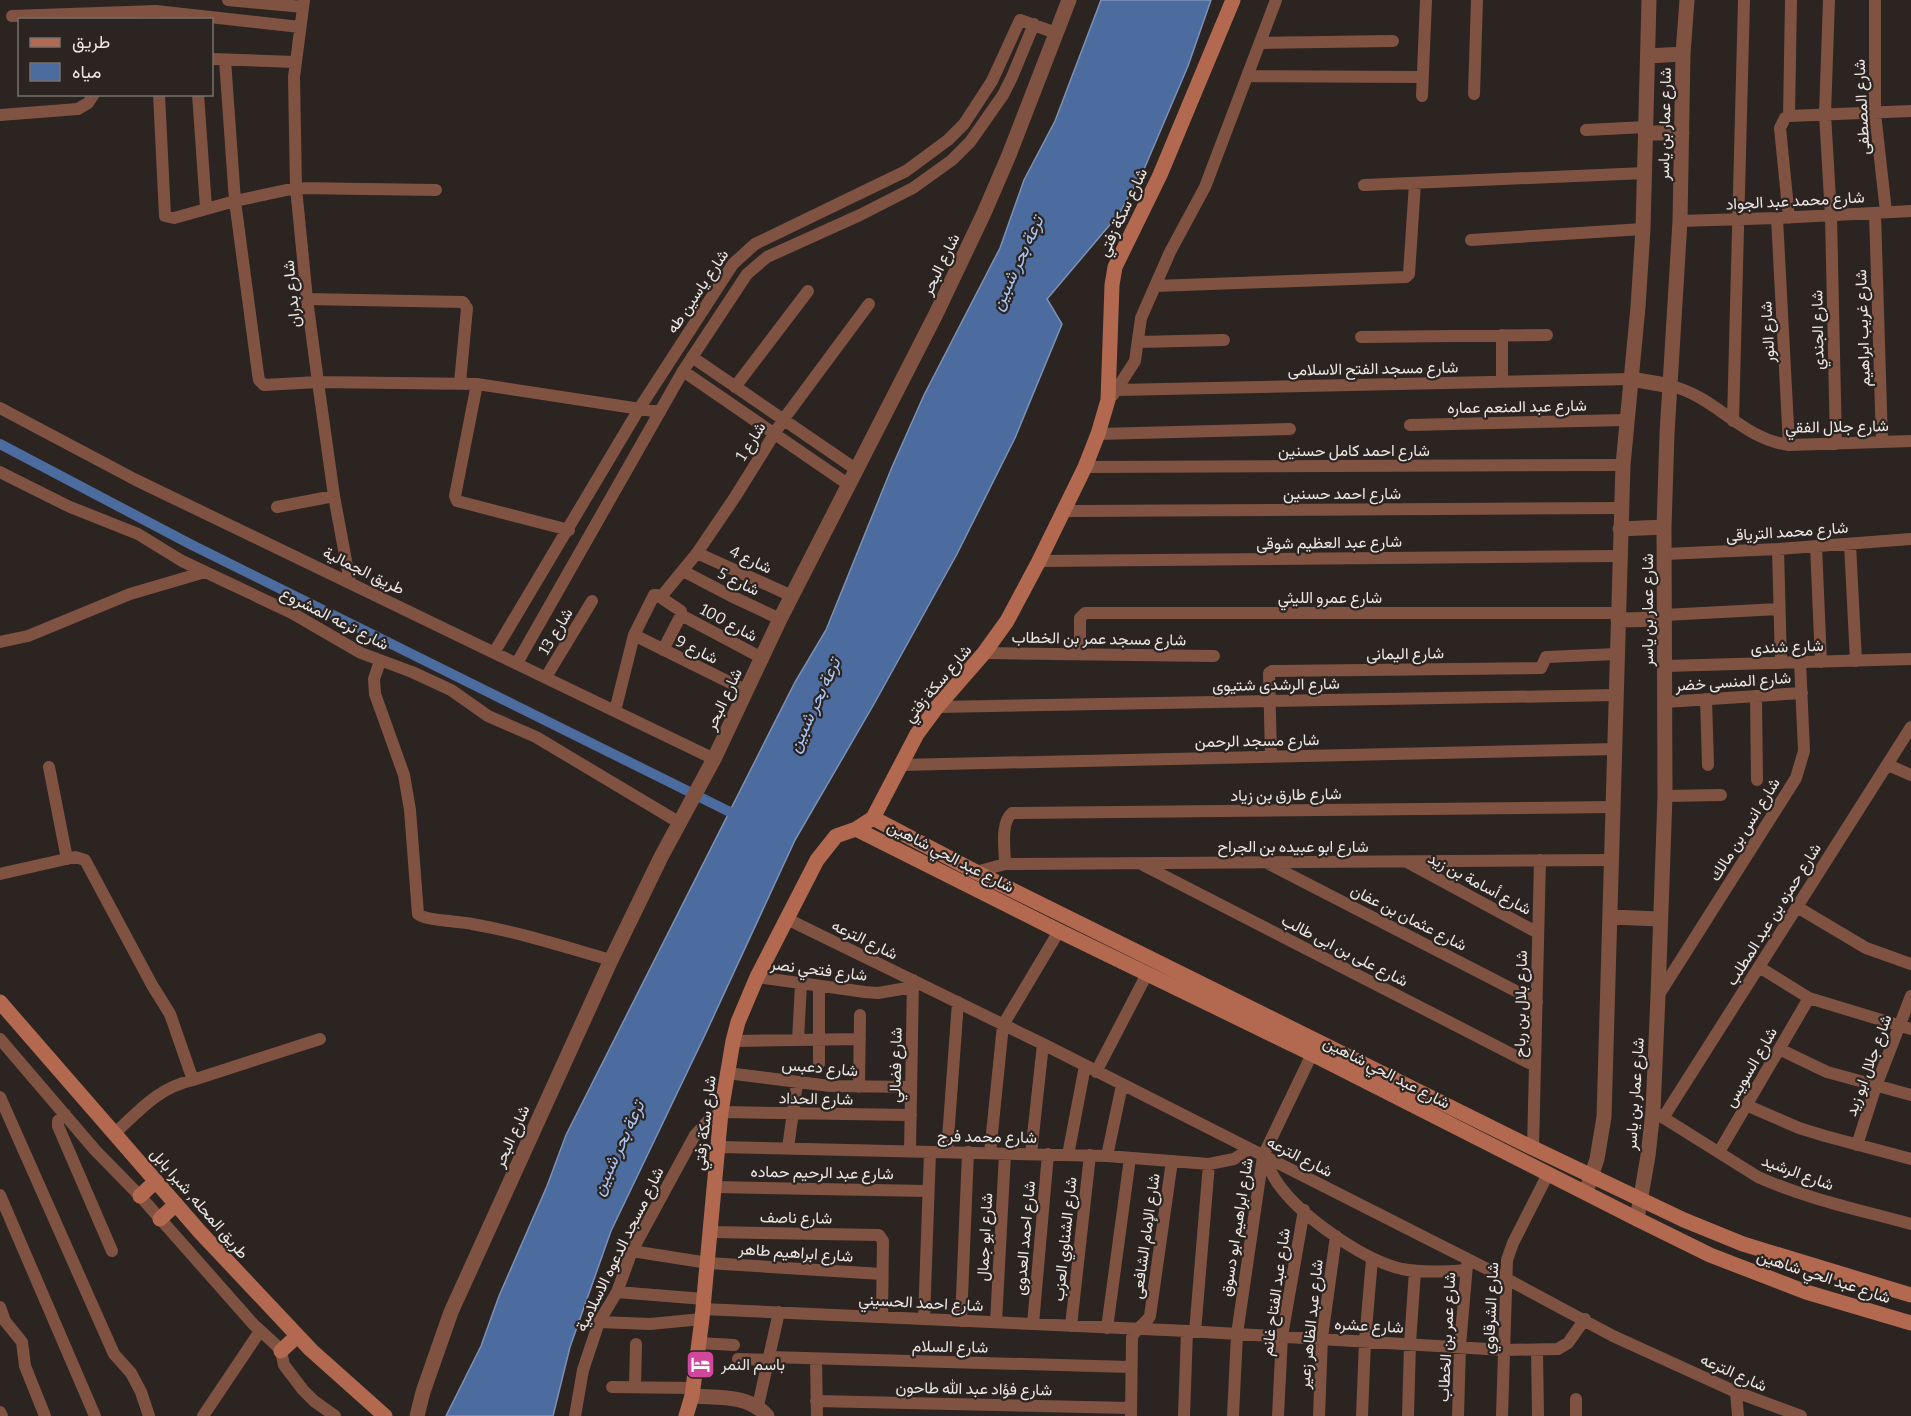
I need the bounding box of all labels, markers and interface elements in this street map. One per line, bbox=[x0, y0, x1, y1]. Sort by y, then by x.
legend bbox=[18, 18, 213, 96]
text: طريق bbox=[72, 31, 110, 53]
street label: شارع المصطفى bbox=[1850, 59, 1875, 155]
text: مياه bbox=[72, 61, 101, 83]
street label: شارع عمار بن ياسر bbox=[1654, 67, 1677, 182]
street label: شارع سكة زفتي bbox=[1094, 165, 1155, 261]
street label: شارع محمد عبد الجواد bbox=[1725, 187, 1865, 216]
water label: ترعة بحر شبين bbox=[986, 210, 1050, 314]
street label: شارع البحر bbox=[917, 230, 965, 300]
street label: شارع ياسين طه bbox=[662, 246, 734, 338]
street label: شارع بدران bbox=[279, 259, 306, 329]
street label: شارع غريب ابراهيم bbox=[1851, 269, 1876, 387]
street label: شارع الجندي bbox=[1807, 290, 1832, 370]
street label: شارع النور bbox=[1756, 301, 1781, 364]
street label: شارع مسجد الفتح الاسلامى bbox=[1288, 358, 1458, 381]
street label: شارع عبد المنعم عماره bbox=[1447, 396, 1587, 419]
street label: شارع جلال الفقي bbox=[1785, 416, 1889, 441]
street label: شارع 1 bbox=[731, 418, 771, 465]
street label: شارع احمد كامل حسنين bbox=[1278, 441, 1430, 462]
street label: شارع احمد حسنين bbox=[1283, 484, 1401, 505]
street label: شارع محمد الترياقى bbox=[1725, 518, 1849, 547]
street label: شارع عبد العظيم شوقى bbox=[1256, 532, 1402, 555]
street label: شارع 4 bbox=[726, 541, 775, 579]
street label: طريق الجمالية bbox=[319, 543, 408, 599]
street label: شارع عمار بن ياسر bbox=[1638, 553, 1659, 668]
street label: شارع 5 bbox=[714, 563, 763, 601]
street label: شارع ترعه المشروع bbox=[277, 583, 392, 656]
street label: شارع عمرو الليثي bbox=[1278, 588, 1382, 611]
street label: شارع 100 bbox=[696, 599, 761, 647]
street label: شارع 13 bbox=[534, 605, 578, 659]
street label: شارع مسجد عمر بن الخطاب bbox=[1012, 627, 1186, 652]
street label: شارع 9 bbox=[672, 631, 721, 670]
street label: شارع شندى bbox=[1750, 636, 1824, 659]
street label: شارع سكة زفتي bbox=[899, 641, 978, 729]
street label: شارع اليمانى bbox=[1366, 643, 1444, 666]
water label: ترعة بحر شبين bbox=[783, 652, 847, 756]
street label: شارع البحر bbox=[700, 665, 748, 735]
street label: شارع المنسى خضر bbox=[1674, 668, 1792, 697]
street label: شارع الرشدى شتيوى bbox=[1212, 674, 1340, 697]
street label: شارع مسجد الرحمن bbox=[1194, 730, 1320, 753]
street label: شارع انس بن مالك bbox=[1705, 774, 1785, 885]
street label: شارع طارق بن زياد bbox=[1230, 784, 1342, 807]
street label: شارع عبد الحي شاهين bbox=[882, 816, 1017, 900]
street label: شارع ابو عبيده بن الجراح bbox=[1217, 837, 1369, 858]
street label: شارع حمزه بن عبد المطلب bbox=[1722, 840, 1827, 990]
street label: شارع أسامة بن زيد bbox=[1424, 848, 1535, 920]
street label: شارع عثمان بن عفان bbox=[1347, 880, 1470, 957]
street label: شارع على بن ابى طالب bbox=[1277, 910, 1411, 992]
street label: شارع الترعه bbox=[828, 915, 901, 965]
street label: شارع بلال بن رباح bbox=[1510, 950, 1533, 1058]
street label: شارع فتحي نصر bbox=[768, 954, 868, 989]
street label: شارع جلال ابو زيد bbox=[1841, 1012, 1898, 1119]
street label: شارع السويس bbox=[1720, 1024, 1783, 1112]
street label: شارع فضالي bbox=[885, 1027, 910, 1103]
street label: شارع عبد الحي شاهين bbox=[1318, 1032, 1453, 1116]
street label: شارع عمار بن ياسر bbox=[1621, 1037, 1650, 1152]
street label: شارع دعبس bbox=[781, 1055, 859, 1082]
street label: شارع سكة زفتي bbox=[689, 1075, 724, 1172]
street label: شارع الحداد bbox=[779, 1088, 853, 1111]
water label: ترعة بحر شبين bbox=[587, 1095, 651, 1199]
street label: شارع البحر bbox=[489, 1102, 535, 1172]
street label: شارع محمد فرج bbox=[937, 1126, 1037, 1149]
street label: شارع الترعه bbox=[1263, 1132, 1336, 1183]
street label: طريق المحله, شبرا بابل bbox=[146, 1144, 253, 1263]
street label: شارع الرشيد bbox=[1758, 1151, 1837, 1196]
street label: شارع ابراهيم ابو دسوق bbox=[1216, 1156, 1259, 1298]
street label: شارع عبد الرحيم حماده bbox=[750, 1162, 894, 1185]
street label: شارع مسجد الدعوه الاسلامية bbox=[571, 1164, 669, 1335]
street label: شارع الإمام الشافعى bbox=[1127, 1172, 1166, 1300]
street label: شارع الشناوي العزب bbox=[1049, 1176, 1084, 1303]
street label: شارع احمد العدوى bbox=[1010, 1180, 1041, 1296]
street label: شارع ابو جمال bbox=[973, 1192, 998, 1282]
street label: شارع ناصف bbox=[760, 1207, 832, 1230]
street label: شارع عبد الفتاح غانم bbox=[1257, 1227, 1296, 1357]
street label: شارع ابراهيم طاهر bbox=[737, 1239, 854, 1268]
street label: شارع عبد الحي شاهين bbox=[1753, 1246, 1893, 1311]
street label: شارع عبد الظاهر زعير bbox=[1294, 1258, 1329, 1391]
street label: شارع الشرقاوي bbox=[1479, 1261, 1506, 1355]
street label: شارع عمر بن الخطاب bbox=[1434, 1272, 1461, 1403]
street label: شارع احمد الحسيني bbox=[858, 1290, 984, 1319]
street label: شارع عشره bbox=[1334, 1314, 1404, 1339]
street label: شارع السلام bbox=[912, 1336, 988, 1359]
hotel icon: باسم النمر bbox=[684, 1348, 716, 1380]
street label: شارع الترعه bbox=[1697, 1349, 1770, 1397]
place label: باسم النمر bbox=[720, 1355, 785, 1375]
street label: شارع فؤاد عبد الله طاحون bbox=[896, 1378, 1052, 1401]

